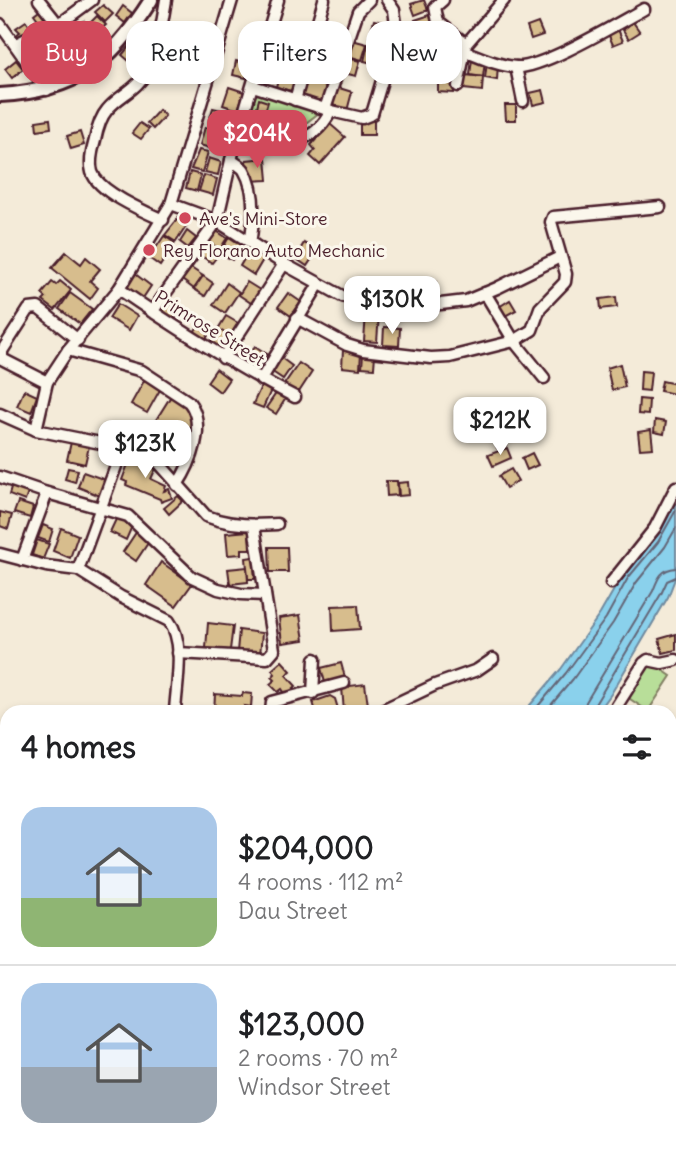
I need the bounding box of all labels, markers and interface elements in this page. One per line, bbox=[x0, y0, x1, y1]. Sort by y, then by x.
chip: Buy bbox=[21, 21, 112, 84]
chip: Rent bbox=[126, 21, 224, 84]
chip: Filters bbox=[238, 21, 352, 84]
chip: New bbox=[366, 21, 462, 84]
pin: $204K bbox=[208, 110, 306, 170]
text: $204K bbox=[223, 118, 291, 147]
place label: Ave's Mini-Store bbox=[199, 207, 327, 230]
marker: Ave's Mini-Store bbox=[177, 210, 193, 226]
place label: Rey Florano Auto Mechanic bbox=[163, 239, 385, 262]
marker: Rey Florano Auto Mechanic bbox=[141, 242, 157, 258]
pin: $130K bbox=[343, 276, 441, 336]
text: $130K bbox=[360, 284, 424, 313]
street label: Primrose Street bbox=[151, 285, 269, 371]
pin: $212K bbox=[451, 398, 549, 457]
text: $212K bbox=[469, 405, 531, 434]
pin: $123K bbox=[96, 420, 194, 480]
text: $123K bbox=[114, 428, 176, 457]
text: 4 homes bbox=[21, 728, 136, 766]
icon: filters bbox=[618, 728, 656, 766]
text: $204,000 bbox=[238, 829, 374, 867]
icon: home bbox=[77, 835, 161, 919]
text: 4 rooms · 112 m² bbox=[238, 867, 404, 896]
text: Dau Street bbox=[238, 896, 348, 925]
text: $123,000 bbox=[238, 1005, 365, 1043]
icon: home bbox=[77, 1011, 161, 1095]
text: 2 rooms · 70 m² bbox=[238, 1043, 398, 1072]
text: Windsor Street bbox=[238, 1072, 391, 1101]

